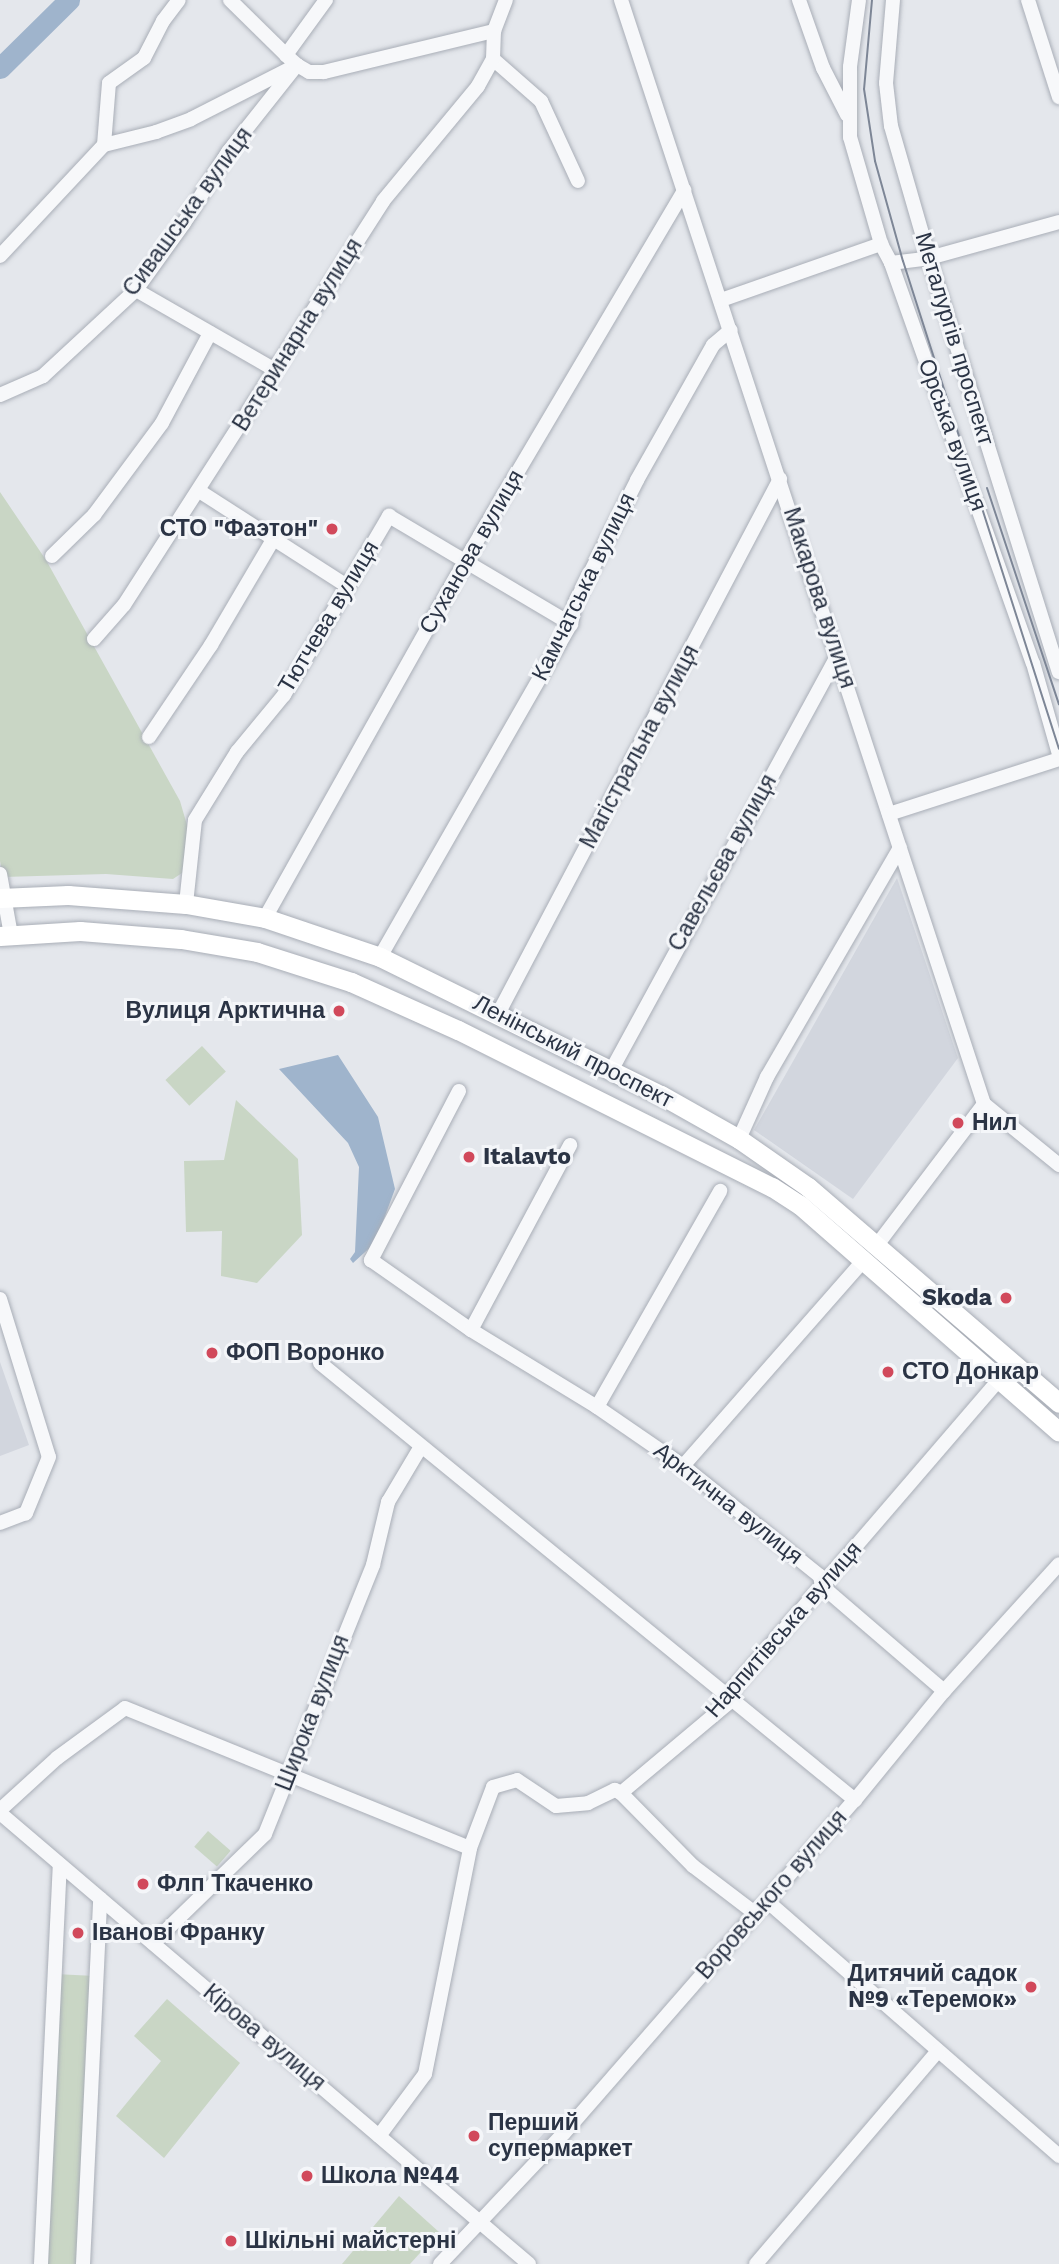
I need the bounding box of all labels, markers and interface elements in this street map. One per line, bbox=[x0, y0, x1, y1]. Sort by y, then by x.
street label: Сивашська вулиця bbox=[117, 122, 259, 302]
street label: Металургів проспект bbox=[908, 229, 1000, 449]
street label: Ветеринарна вулиця bbox=[227, 233, 369, 437]
street label: Орська вулиця bbox=[912, 355, 992, 515]
street label: Суханова вулиця bbox=[414, 465, 530, 639]
street label: Камчатська вулиця bbox=[526, 488, 642, 686]
street label: Макарова вулиця bbox=[777, 504, 861, 692]
place label: СТО "Фаэтон" bbox=[160, 515, 318, 543]
marker: СТО "Фаэтон" bbox=[324, 521, 340, 537]
street label: Тютчева вулиця bbox=[273, 536, 385, 698]
street label: Магістральна вулиця bbox=[575, 640, 705, 854]
street label: Савельєва вулиця bbox=[663, 770, 783, 956]
street label: Ленінський проспект bbox=[468, 990, 678, 1114]
place label: Вулиця Арктична bbox=[125, 997, 325, 1025]
marker: Вулиця Арктична bbox=[331, 1003, 347, 1019]
place label: Нил bbox=[972, 1109, 1017, 1137]
marker: Нил bbox=[950, 1115, 966, 1131]
place label: Italavto bbox=[483, 1143, 571, 1171]
marker: Italavto bbox=[461, 1149, 477, 1165]
place label: Skoda bbox=[922, 1284, 992, 1312]
marker: Skoda bbox=[998, 1290, 1014, 1306]
place label: ФОП Воронко bbox=[226, 1339, 385, 1367]
marker: ФОП Воронко bbox=[204, 1345, 220, 1361]
place label: СТО Донкар bbox=[902, 1358, 1039, 1386]
marker: СТО Донкар bbox=[880, 1364, 896, 1380]
street label: Арктична вулиця bbox=[648, 1437, 808, 1571]
street label: Нарпитівська вулиця bbox=[700, 1536, 868, 1724]
street label: Широка вулиця bbox=[270, 1631, 356, 1795]
street label: Воровського вулиця bbox=[691, 1805, 853, 1985]
place label: Флп Ткаченко bbox=[157, 1870, 313, 1898]
marker: Флп Ткаченко bbox=[135, 1876, 151, 1892]
place label: Іванові Франку bbox=[92, 1919, 265, 1947]
marker: Іванові Франку bbox=[70, 1925, 86, 1941]
place label: Дитячий садок №9 «Теремок» bbox=[848, 1960, 1017, 2014]
street label: Кірова вулиця bbox=[197, 1979, 331, 2097]
marker: Дитячий садок №9 «Теремок» bbox=[1023, 1979, 1039, 1995]
place label: Перший супермаркет bbox=[488, 2109, 633, 2163]
marker: Перший супермаркет bbox=[466, 2128, 482, 2144]
place label: Школа №44 bbox=[321, 2162, 459, 2190]
marker: Школа №44 bbox=[299, 2168, 315, 2184]
place label: Шкільні майстерні bbox=[245, 2227, 456, 2255]
marker: Шкільні майстерні bbox=[223, 2233, 239, 2249]

